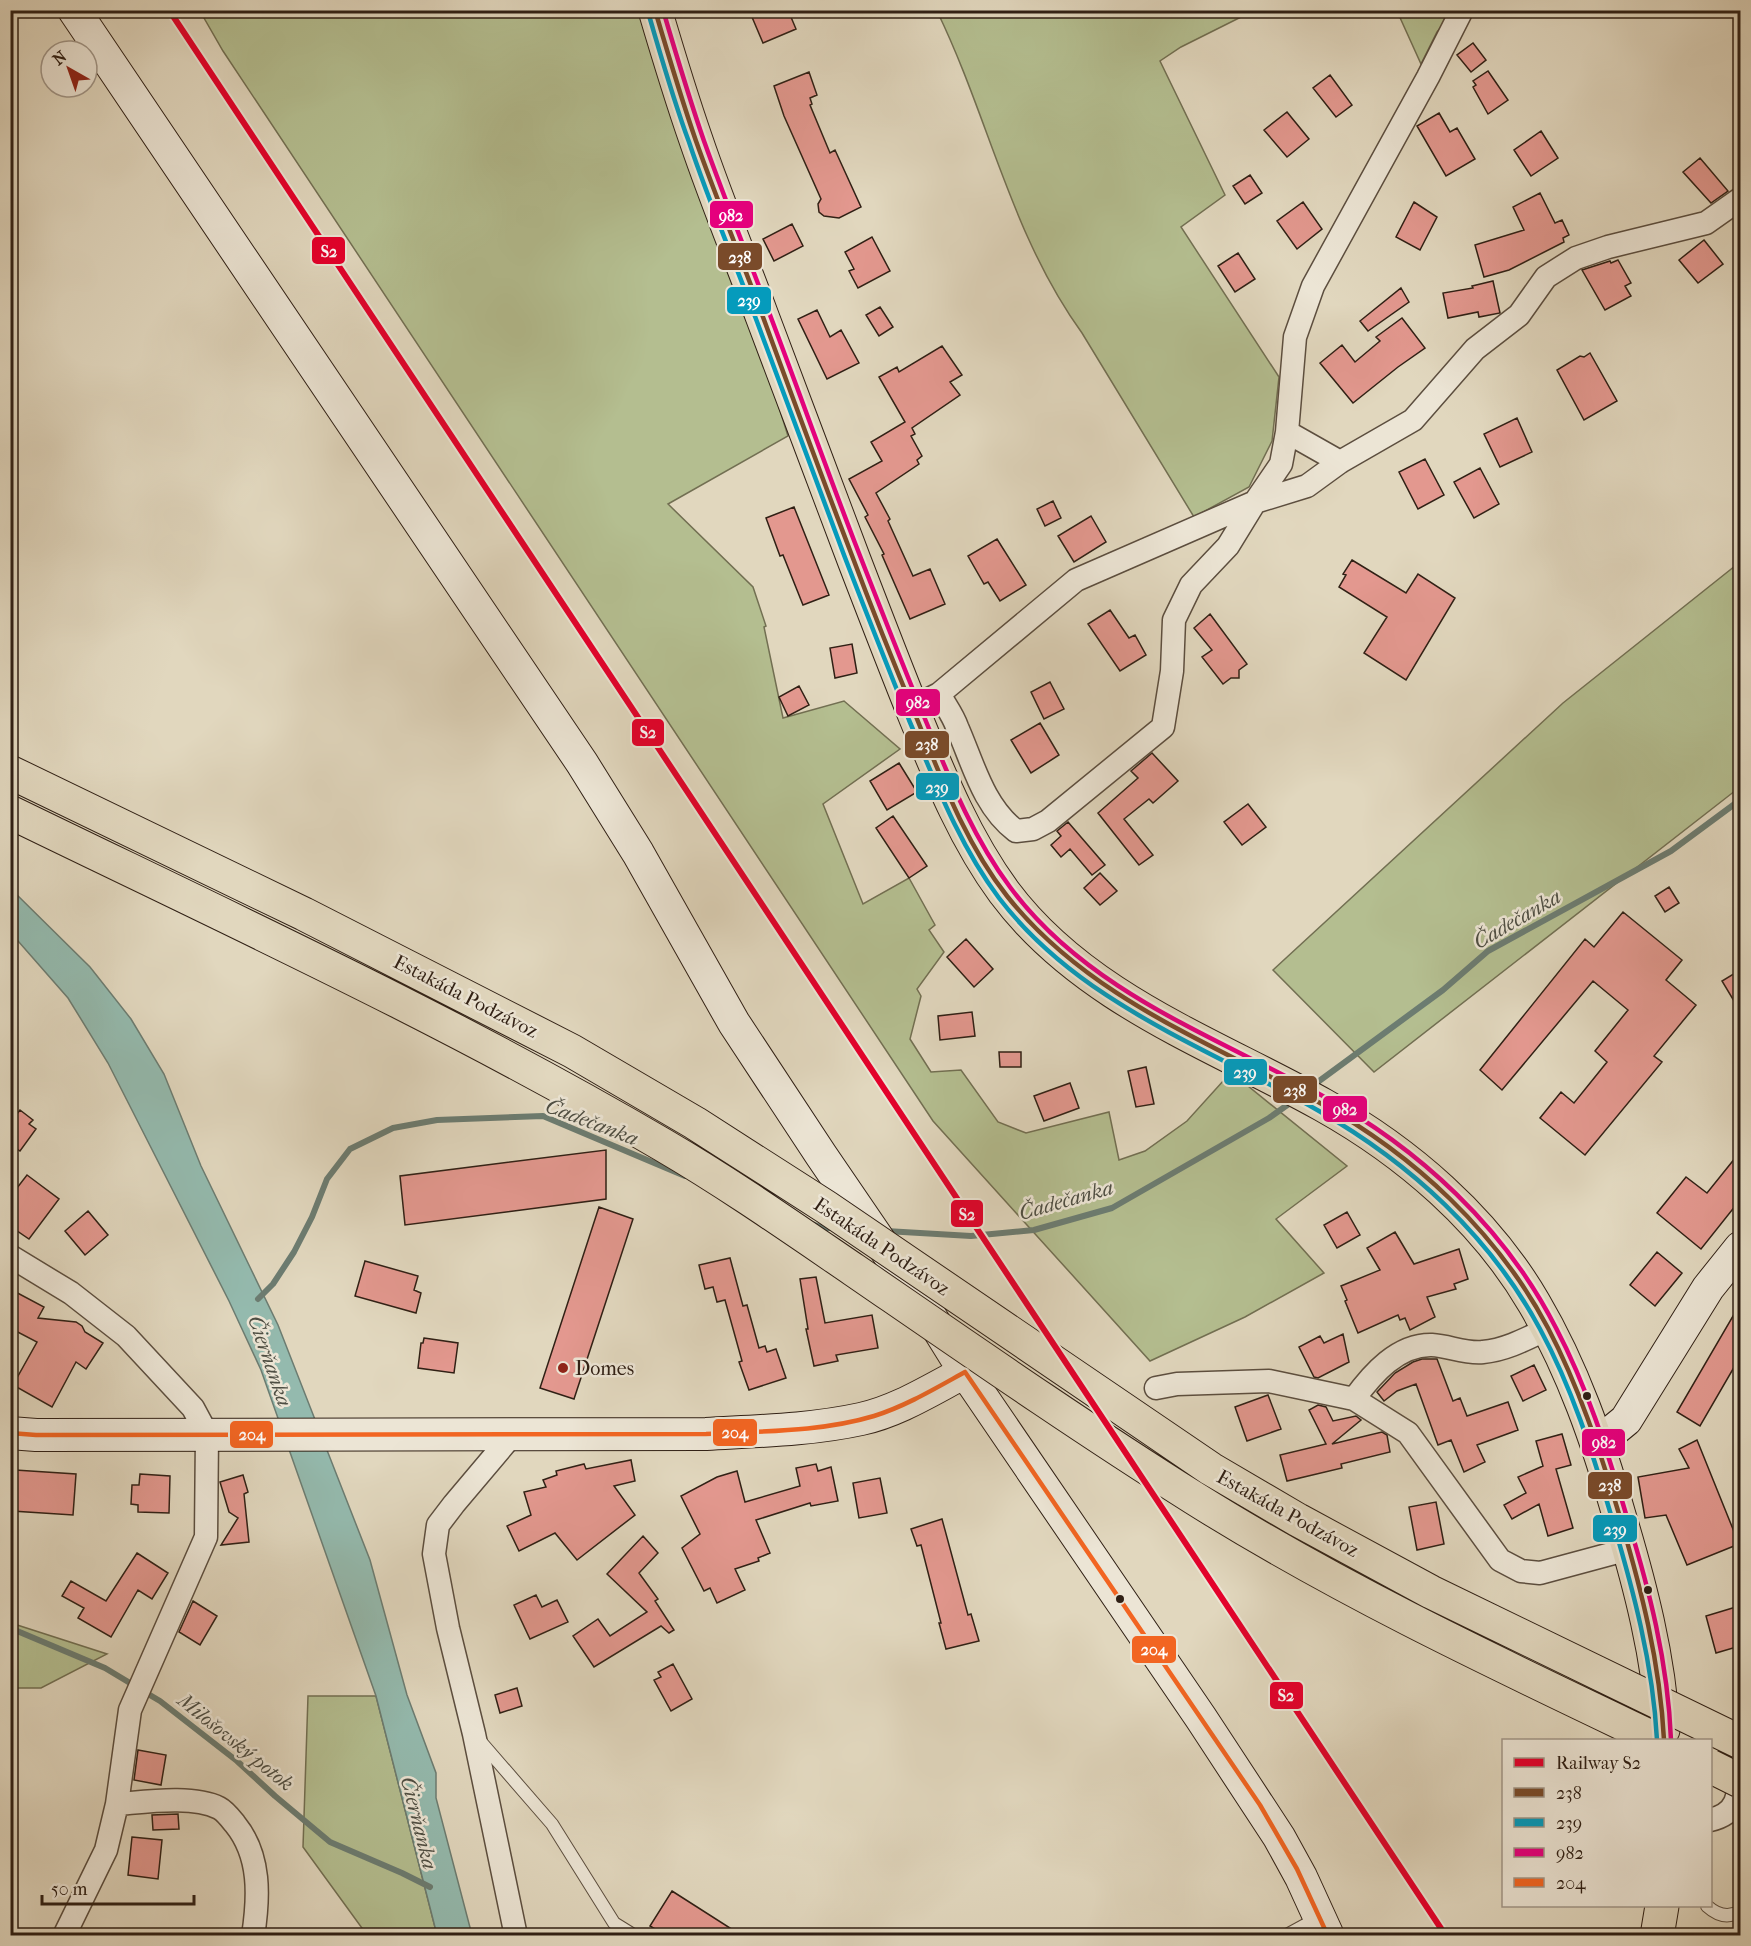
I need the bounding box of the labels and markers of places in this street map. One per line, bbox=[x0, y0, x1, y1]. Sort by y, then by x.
place label: Domes bbox=[575, 1357, 634, 1380]
marker: Domes bbox=[556, 1361, 570, 1375]
unlabelled marker bbox=[1581, 1390, 1593, 1402]
unlabelled marker bbox=[1642, 1584, 1654, 1596]
unlabelled marker bbox=[1114, 1593, 1126, 1605]

